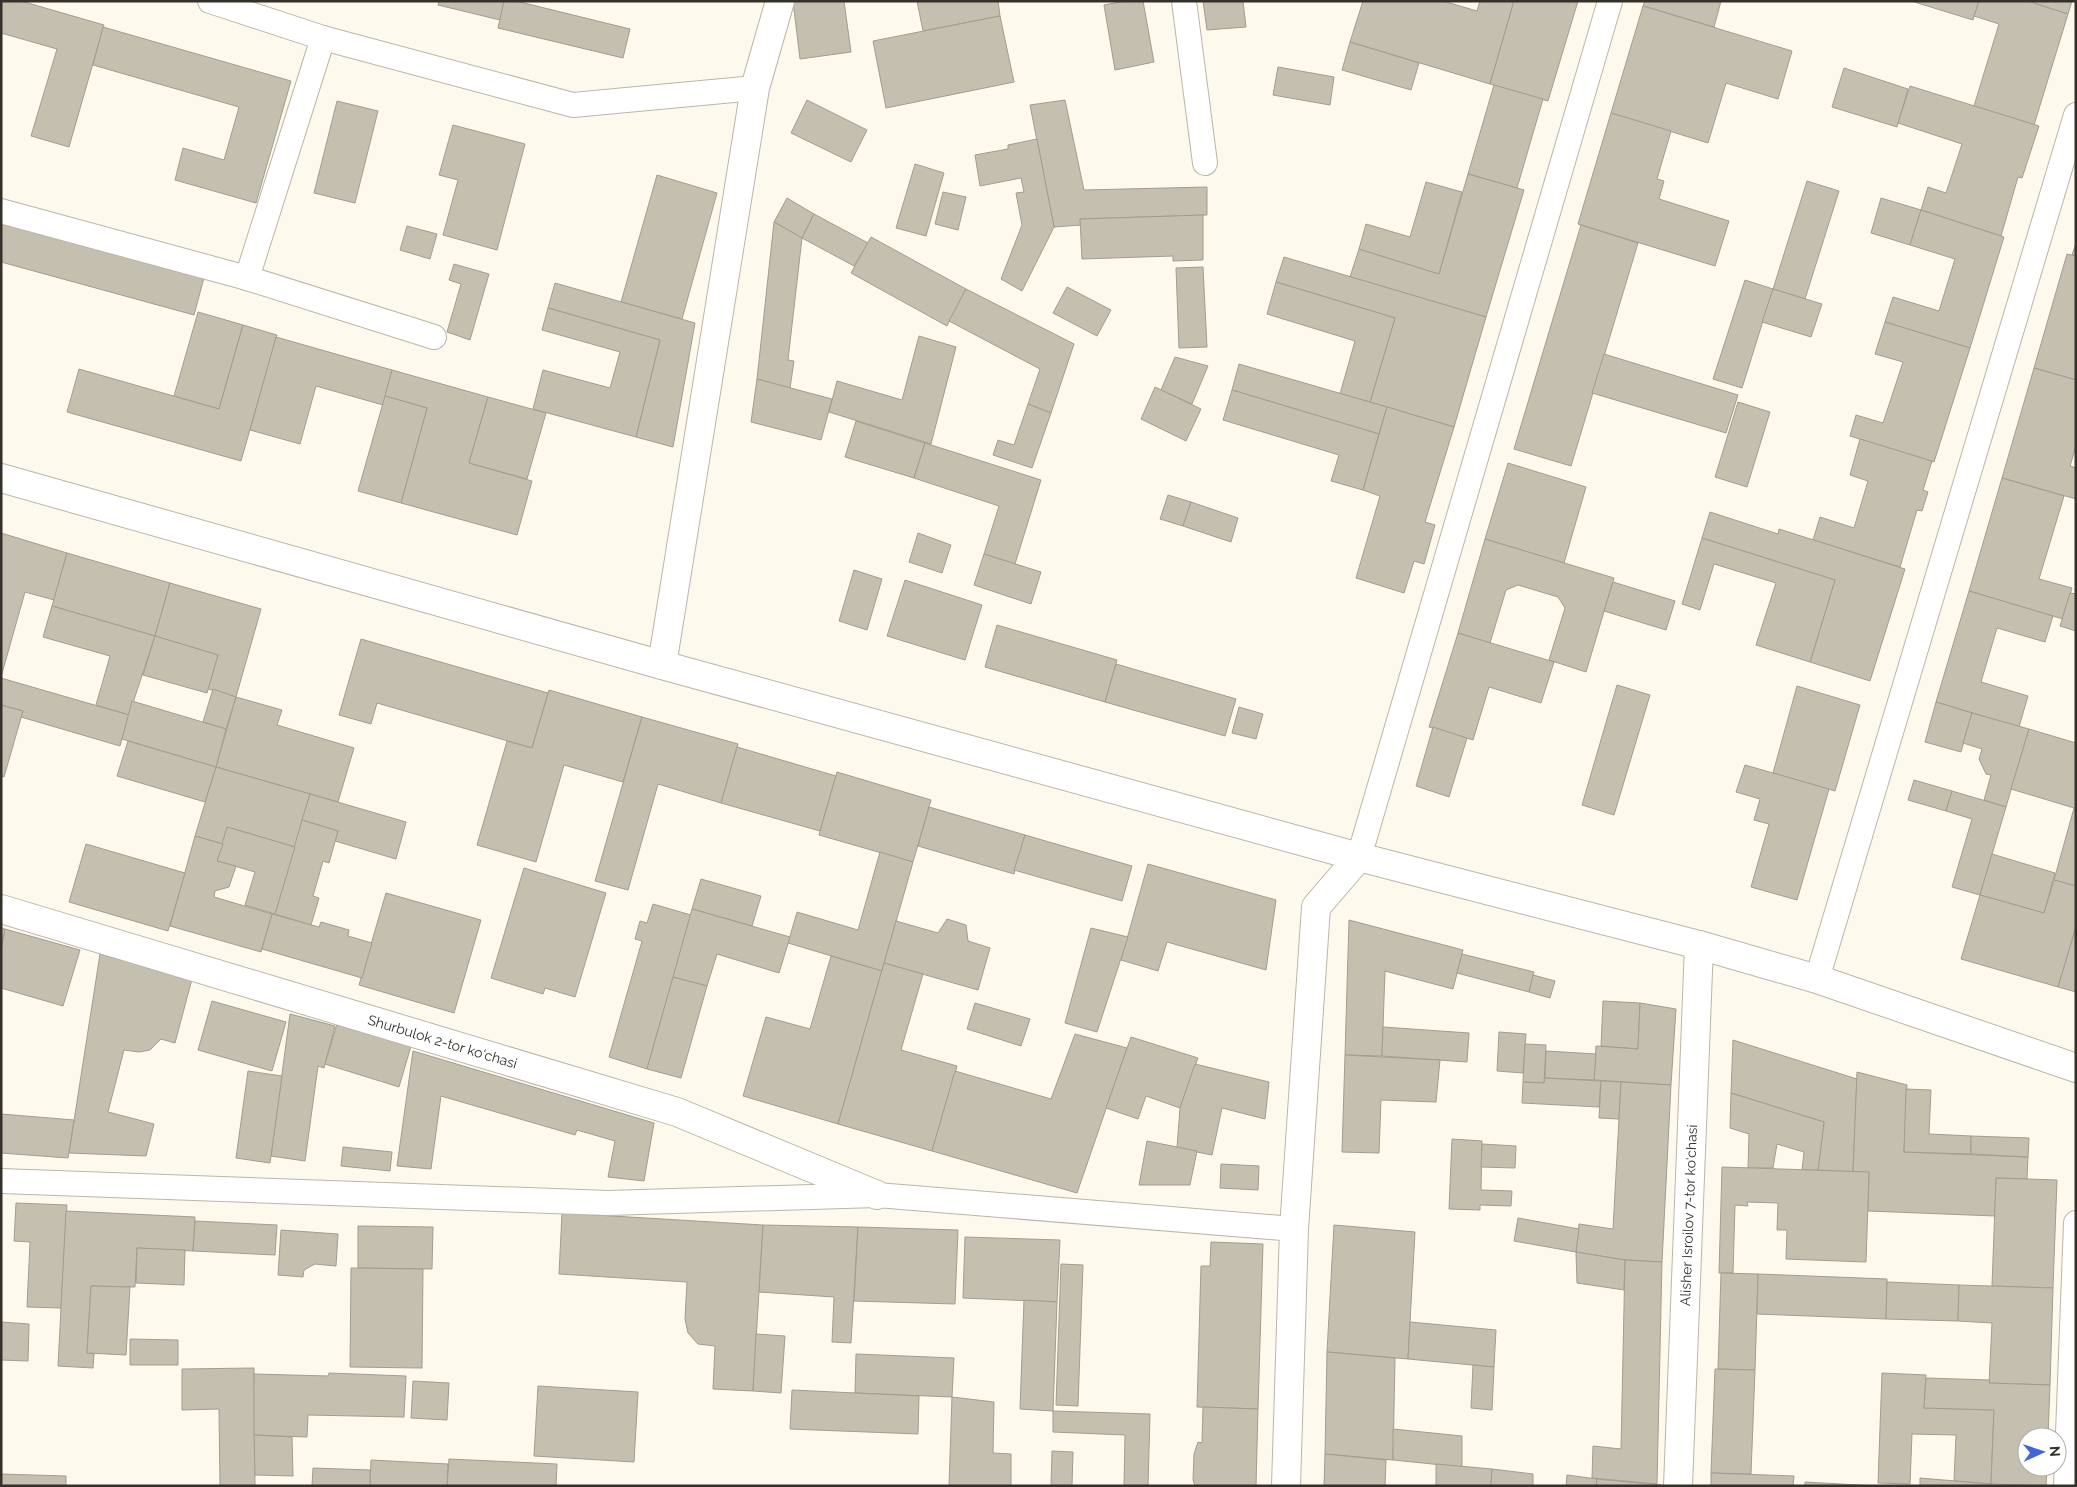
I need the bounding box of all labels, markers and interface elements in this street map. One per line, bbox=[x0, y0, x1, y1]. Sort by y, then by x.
street label: Shurbulok 2-tor ko‘chasi bbox=[366, 1012, 519, 1072]
street label: Alisher Isroilov 7-tor ko‘chasi bbox=[1677, 1124, 1700, 1306]
north arrow bbox=[2017, 1427, 2067, 1477]
text: N bbox=[2047, 1446, 2063, 1457]

